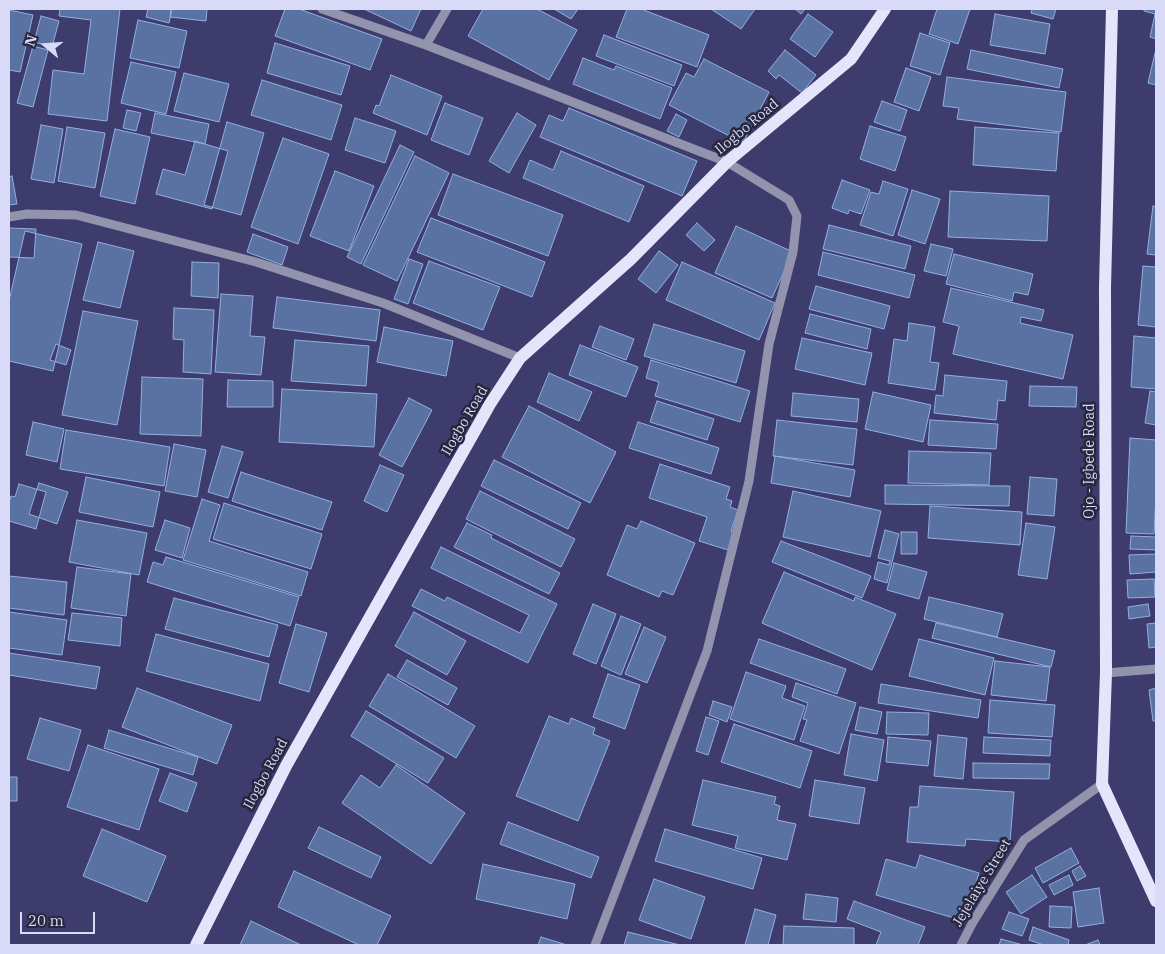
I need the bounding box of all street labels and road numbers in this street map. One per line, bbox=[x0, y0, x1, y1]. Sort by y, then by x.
street label: Ilogbo Road bbox=[712, 96, 782, 158]
street label: Ilogbo Road bbox=[438, 383, 492, 459]
street label: Ojo - Igbede Road bbox=[1082, 403, 1098, 519]
street label: Ilogbo Road bbox=[240, 736, 292, 812]
street label: Jejelaiye Street bbox=[949, 836, 1015, 930]

